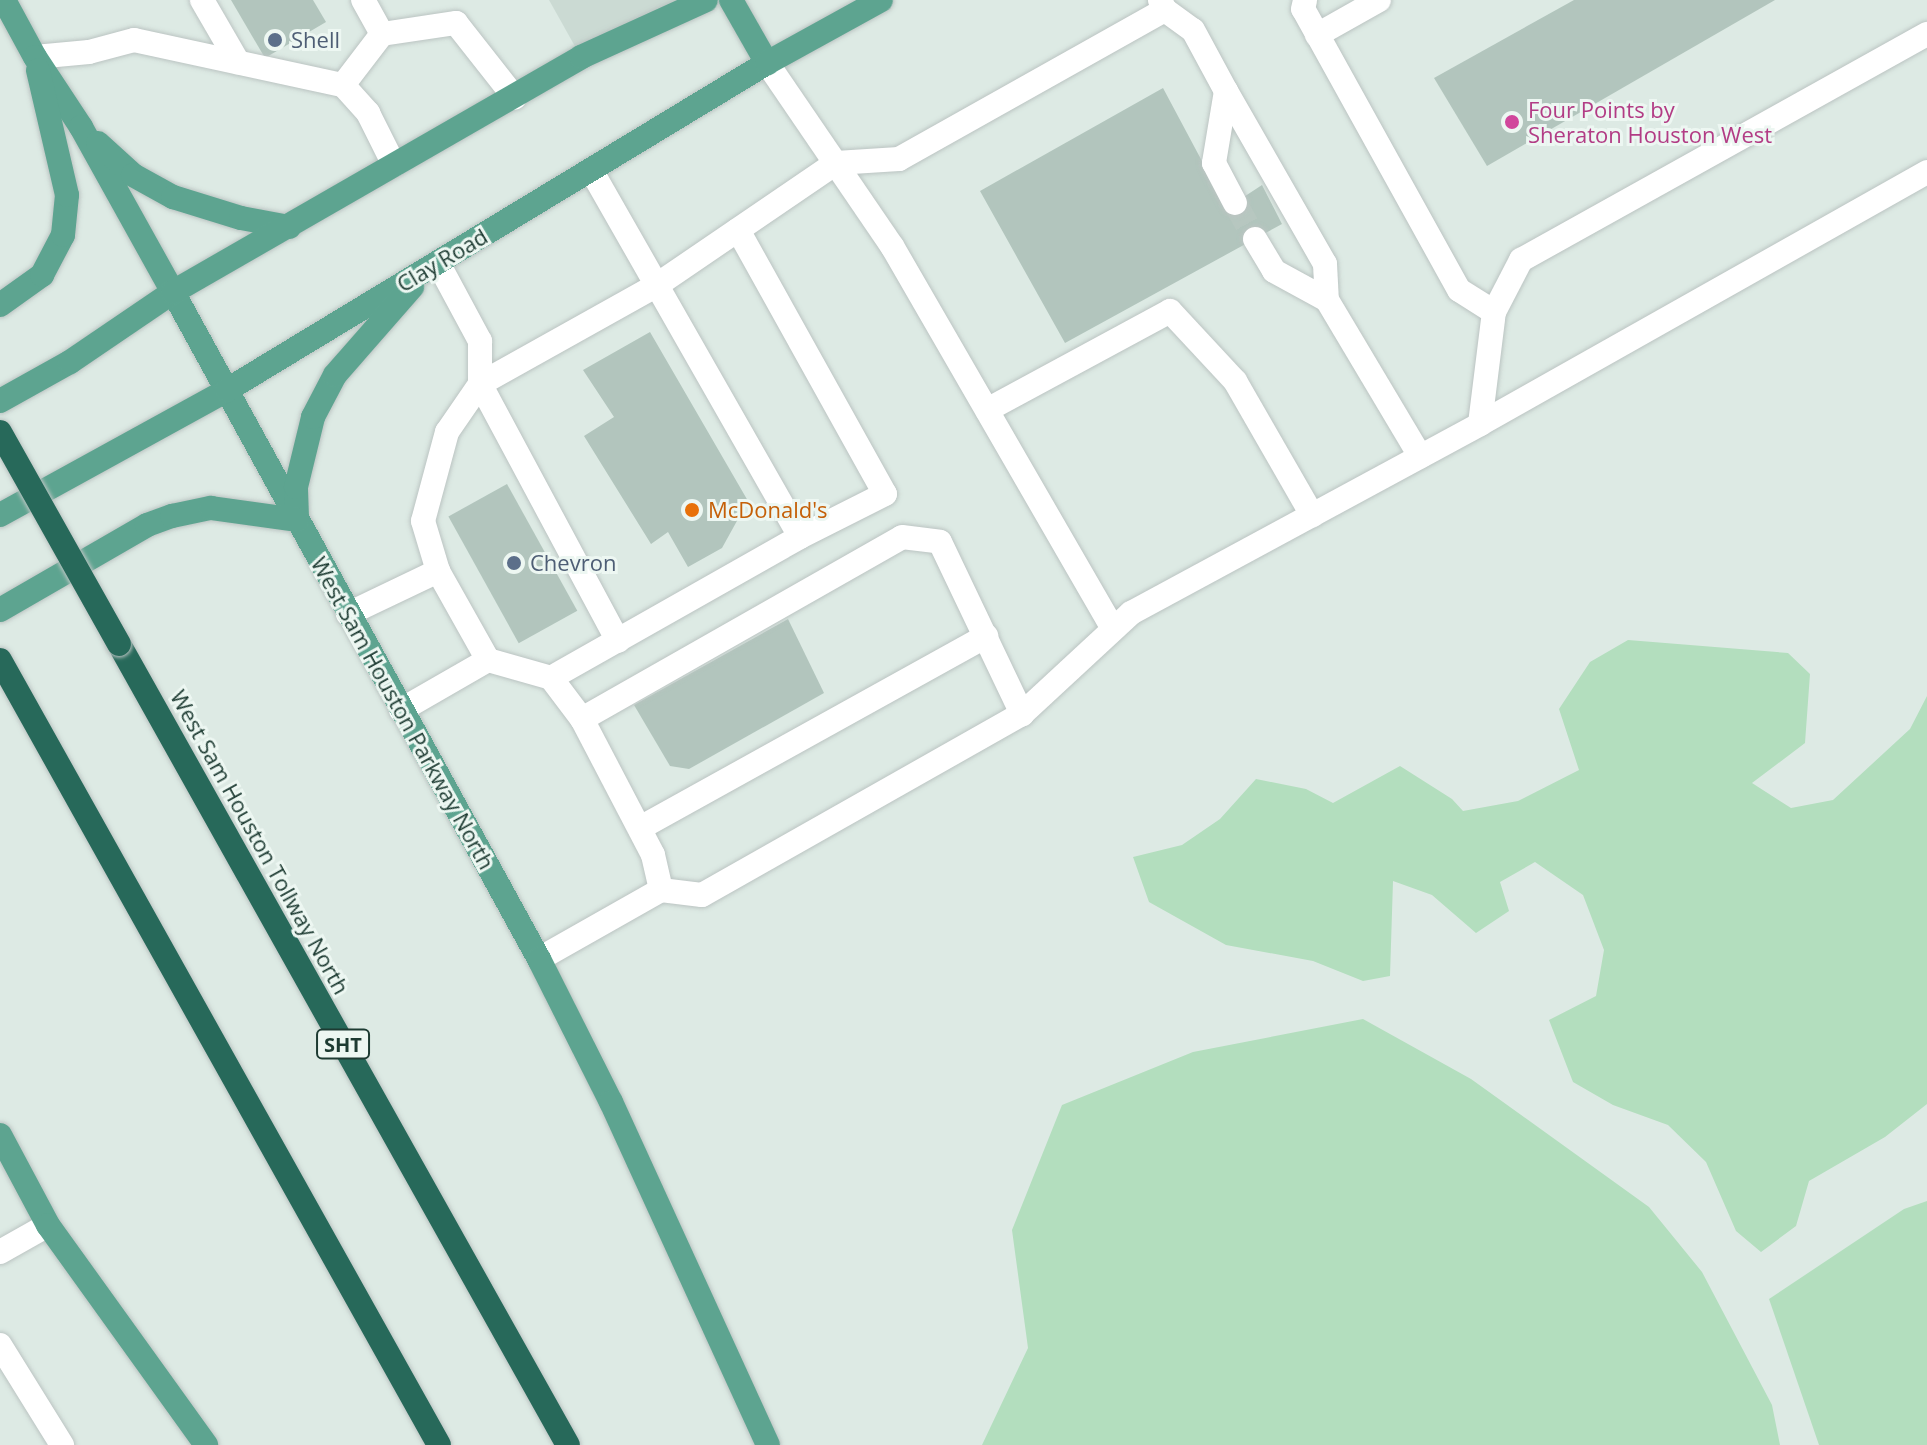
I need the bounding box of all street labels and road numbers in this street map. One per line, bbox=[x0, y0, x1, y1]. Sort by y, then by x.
street label: Clay Road bbox=[392, 223, 492, 297]
street label: West Sam Houston Parkway North bbox=[306, 552, 500, 874]
street label: West Sam Houston Tollway North bbox=[165, 685, 355, 999]
road number: SHT bbox=[315, 1028, 371, 1060]

